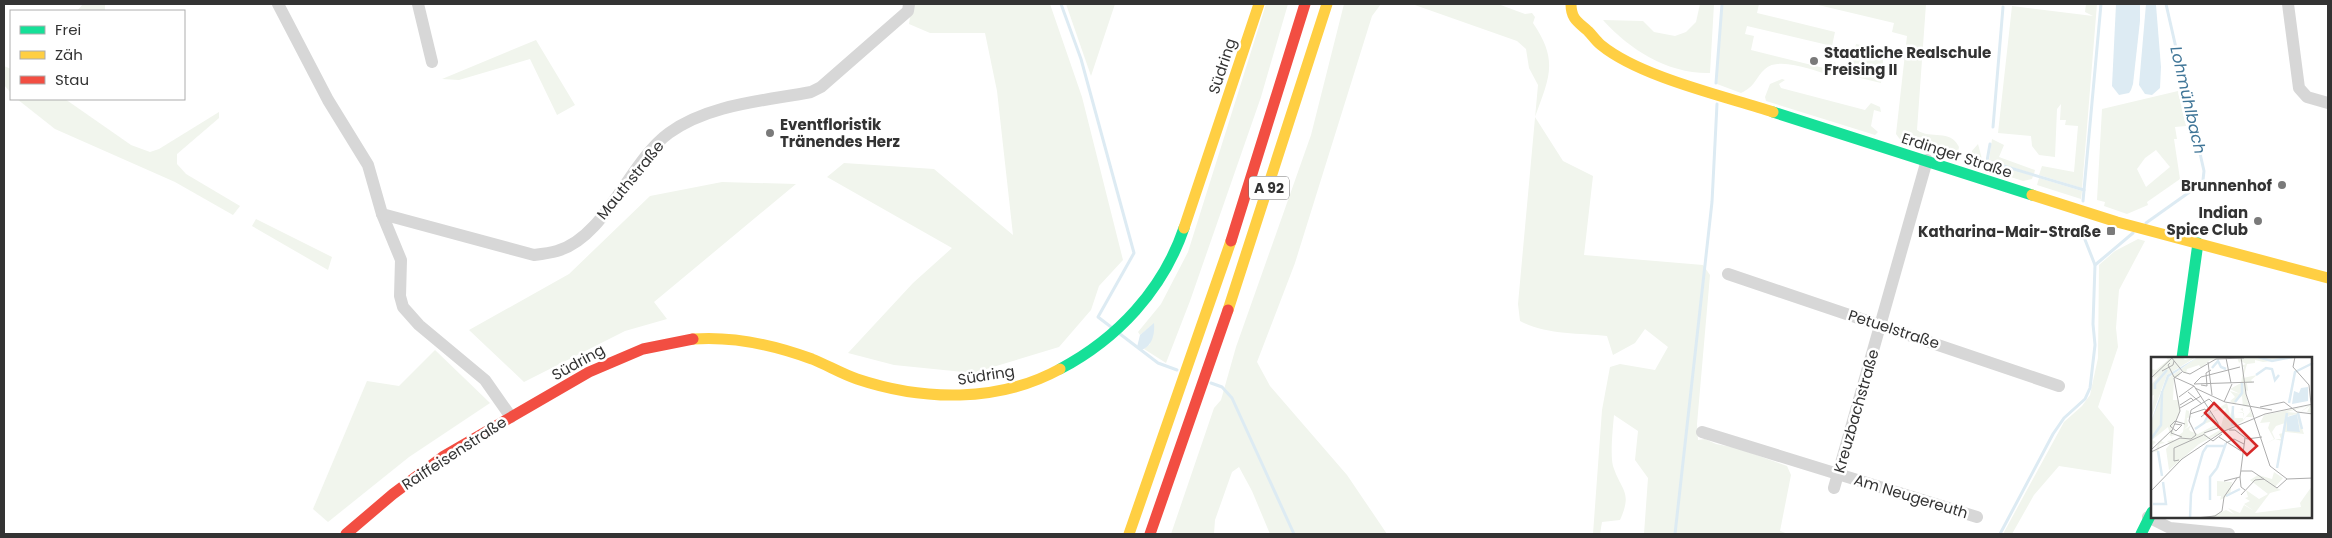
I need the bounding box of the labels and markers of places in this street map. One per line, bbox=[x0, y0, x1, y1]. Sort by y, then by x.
place label: Staatliche Realschule Freising II bbox=[1824, 42, 1991, 80]
marker: Staatliche Realschule Freising II bbox=[1808, 55, 1820, 67]
place label: Eventfloristik Tränendes Herz bbox=[780, 114, 900, 152]
marker: Eventfloristik Tränendes Herz bbox=[764, 127, 776, 139]
place label: Brunnenhof bbox=[2181, 175, 2273, 196]
marker: Brunnenhof bbox=[2276, 179, 2288, 191]
place label: Indian Spice Club bbox=[2167, 202, 2248, 240]
marker: Indian Spice Club bbox=[2252, 215, 2264, 227]
place label: Katharina-Mair-Straße bbox=[1918, 221, 2101, 242]
marker: Katharina-Mair-Straße bbox=[2105, 225, 2117, 237]

